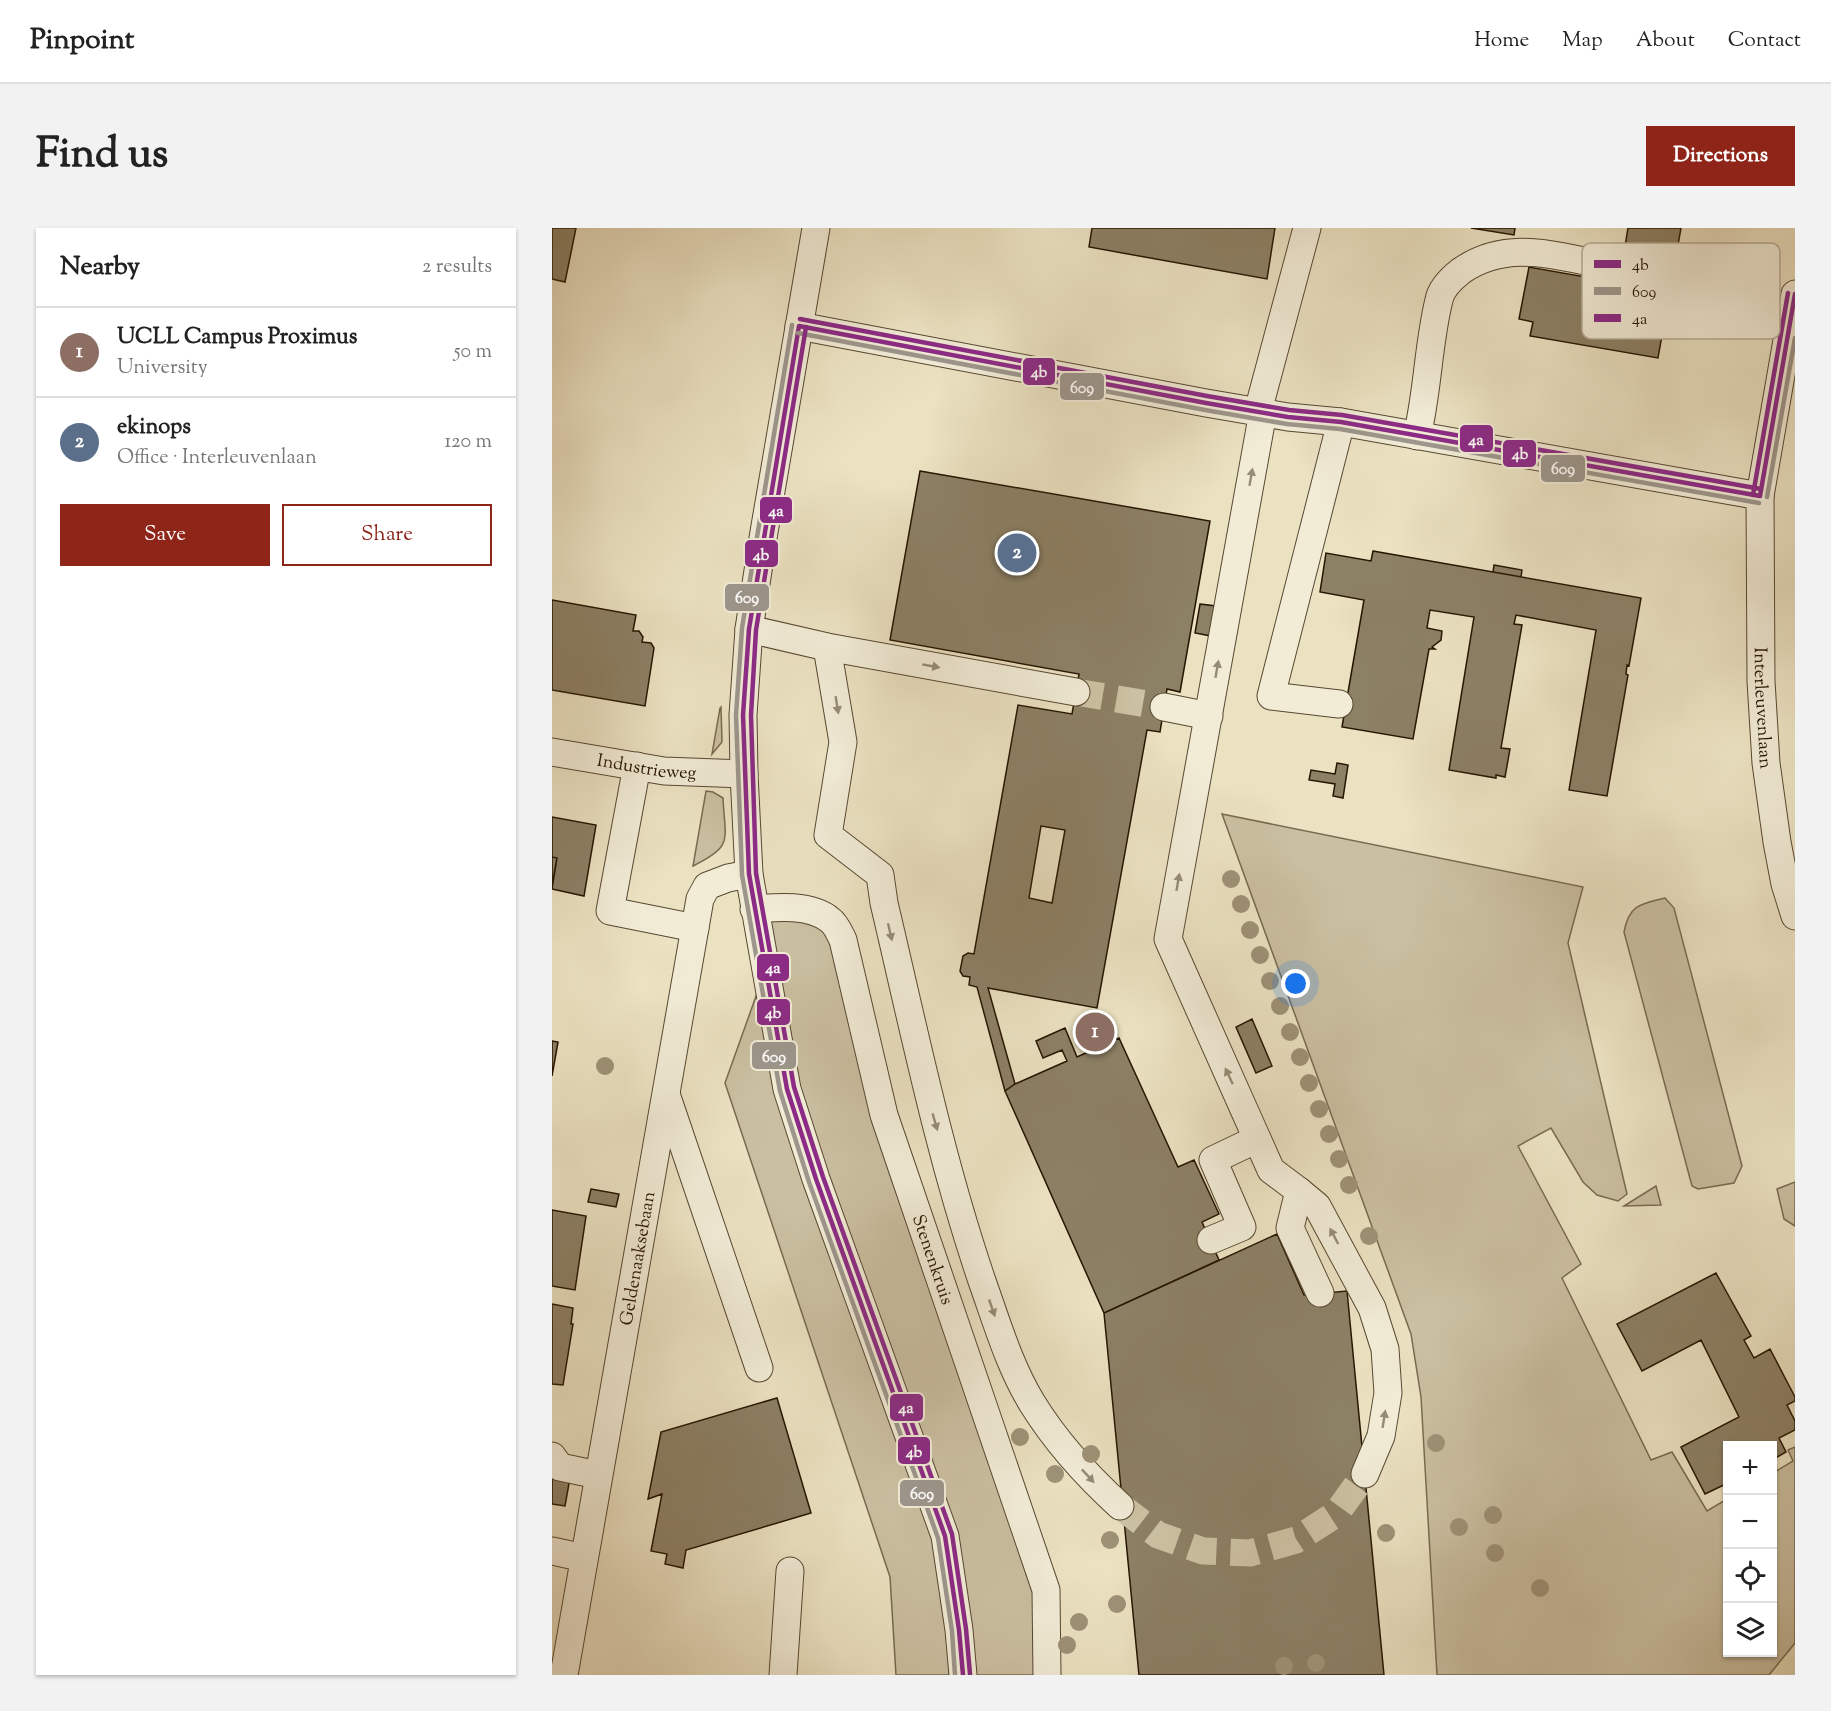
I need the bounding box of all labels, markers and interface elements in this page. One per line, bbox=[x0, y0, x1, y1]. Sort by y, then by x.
text: Pinpoint bbox=[30, 21, 134, 61]
text: Home bbox=[1474, 26, 1529, 56]
text: Map bbox=[1562, 26, 1603, 56]
text: About bbox=[1636, 26, 1695, 56]
text: Contact bbox=[1728, 26, 1801, 56]
text: Find us bbox=[36, 126, 168, 186]
button: Directions bbox=[1646, 126, 1795, 186]
legend bbox=[1582, 243, 1780, 339]
text: Nearby bbox=[60, 249, 140, 286]
text: 2 results bbox=[422, 253, 492, 282]
text: 4b bbox=[1632, 255, 1649, 278]
text: 609 bbox=[1632, 282, 1656, 305]
text: 4a bbox=[1632, 309, 1648, 332]
text: UCLL Campus Proximus bbox=[117, 322, 357, 354]
text: 1 bbox=[76, 338, 83, 367]
text: 50 m bbox=[454, 338, 492, 367]
text: University bbox=[117, 354, 208, 383]
line badge: 4b bbox=[1022, 357, 1056, 386]
text: 4b bbox=[1030, 362, 1048, 385]
line badge: 609 bbox=[1059, 372, 1105, 401]
text: 609 bbox=[1070, 378, 1094, 401]
text: ekinops bbox=[117, 412, 191, 444]
line badge: 4a bbox=[1459, 424, 1494, 453]
text: 2 bbox=[75, 428, 84, 457]
text: 120 m bbox=[444, 428, 492, 457]
text: 4a bbox=[1467, 430, 1484, 453]
line badge: 4b bbox=[1502, 439, 1537, 468]
text: Office · Interleuvenlaan bbox=[117, 444, 317, 473]
text: 4b bbox=[1511, 444, 1529, 467]
line badge: 609 bbox=[1540, 454, 1586, 483]
text: 609 bbox=[1551, 459, 1575, 482]
one-way arrow bbox=[1247, 468, 1256, 487]
line badge: 4a bbox=[759, 496, 793, 524]
text: 4a bbox=[767, 501, 784, 524]
button: Save bbox=[60, 504, 270, 566]
button: Share bbox=[282, 504, 492, 566]
pin: 2 bbox=[998, 530, 1036, 576]
line badge: 4b bbox=[744, 539, 779, 568]
text: 4b bbox=[752, 545, 770, 568]
line badge: 609 bbox=[724, 583, 770, 612]
text: 609 bbox=[735, 588, 759, 611]
street label: Interleuvenlaan bbox=[1746, 647, 1778, 771]
one-way arrow bbox=[1213, 660, 1222, 679]
one-way arrow bbox=[922, 662, 941, 671]
one-way arrow bbox=[833, 695, 842, 714]
street label: Industrieweg bbox=[595, 749, 697, 787]
one-way arrow bbox=[1174, 872, 1183, 891]
one-way arrow bbox=[886, 923, 896, 941]
line badge: 4a bbox=[756, 953, 790, 982]
text: 4a bbox=[764, 958, 781, 981]
your location bbox=[1281, 969, 1310, 998]
line badge: 4b bbox=[756, 998, 791, 1026]
text: 4b bbox=[764, 1003, 782, 1026]
pin: 1 bbox=[1076, 1010, 1114, 1054]
line badge: 609 bbox=[751, 1041, 797, 1070]
text: 609 bbox=[762, 1047, 786, 1070]
one-way arrow bbox=[1225, 1068, 1234, 1085]
one-way arrow bbox=[931, 1113, 940, 1131]
street label: Geldenaaksebaan bbox=[614, 1189, 664, 1328]
street label: Stenenkruis bbox=[904, 1212, 959, 1308]
one-way arrow bbox=[1329, 1227, 1339, 1244]
one-way arrow bbox=[987, 1299, 997, 1317]
line badge: 4a bbox=[889, 1393, 924, 1422]
text: 4a bbox=[897, 1398, 914, 1421]
one-way arrow bbox=[1380, 1409, 1389, 1428]
line badge: 4b bbox=[897, 1436, 931, 1465]
map controls bbox=[1723, 1441, 1777, 1657]
button: + bbox=[1723, 1441, 1777, 1495]
text: 4b bbox=[905, 1442, 923, 1465]
one-way arrow bbox=[1081, 1468, 1095, 1483]
line badge: 609 bbox=[899, 1479, 945, 1507]
text: 609 bbox=[910, 1484, 934, 1507]
button: − bbox=[1723, 1495, 1777, 1549]
button: locate bbox=[1723, 1549, 1777, 1603]
button: layers bbox=[1723, 1603, 1777, 1657]

